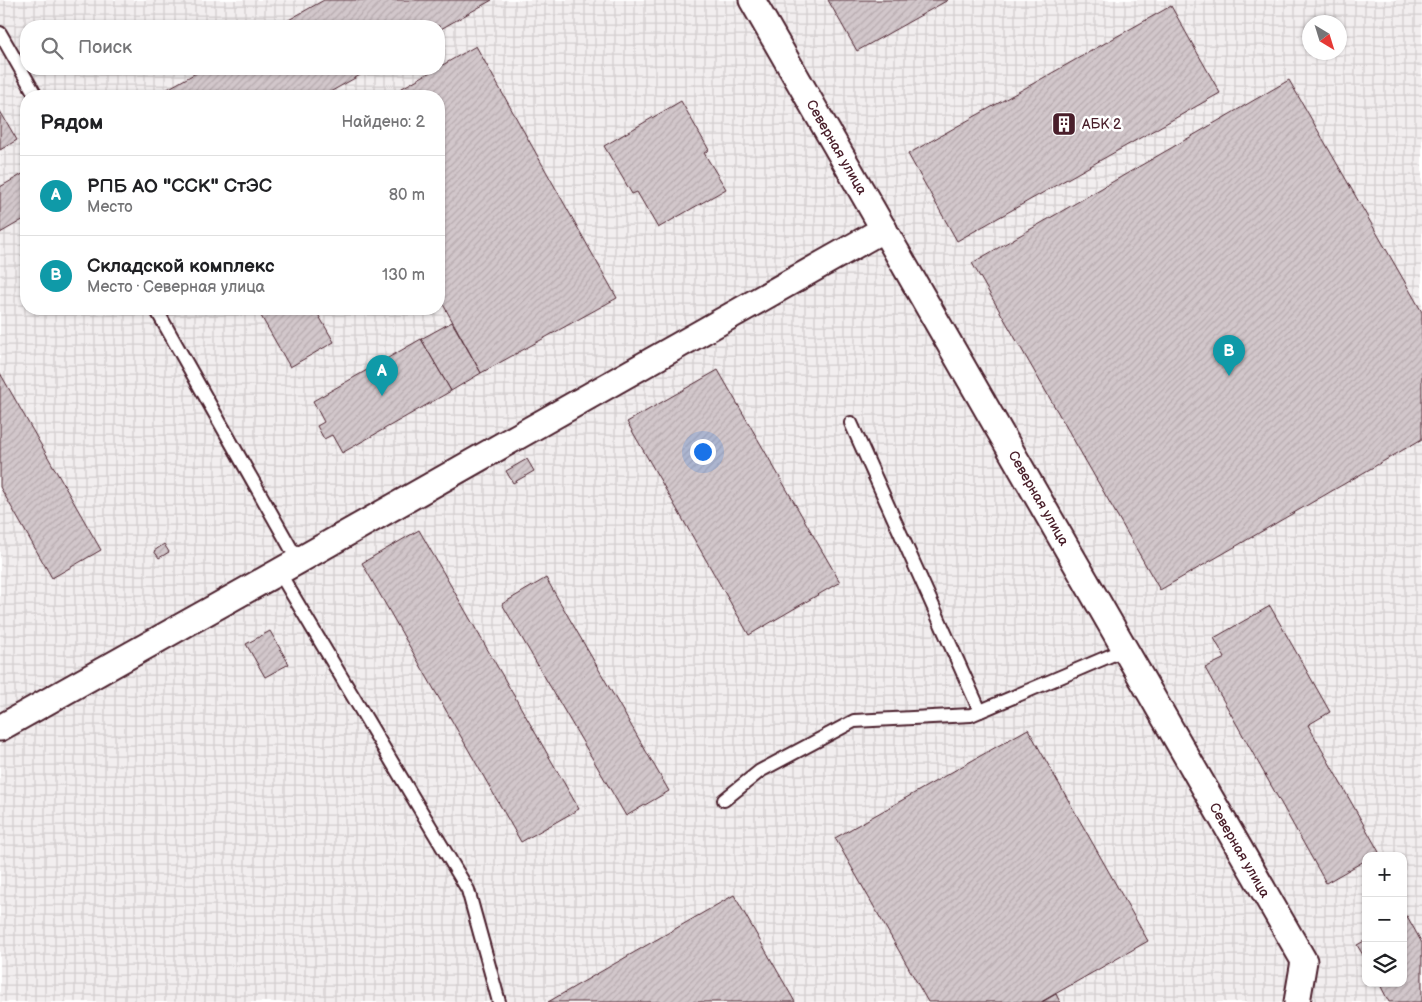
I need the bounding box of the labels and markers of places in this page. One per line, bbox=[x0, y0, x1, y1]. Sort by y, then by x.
building icon: АБК 2 bbox=[1051, 111, 1077, 137]
place label: АБК 2 bbox=[1081, 116, 1122, 133]
pin: B bbox=[1213, 335, 1245, 376]
pin: A bbox=[366, 355, 398, 396]

